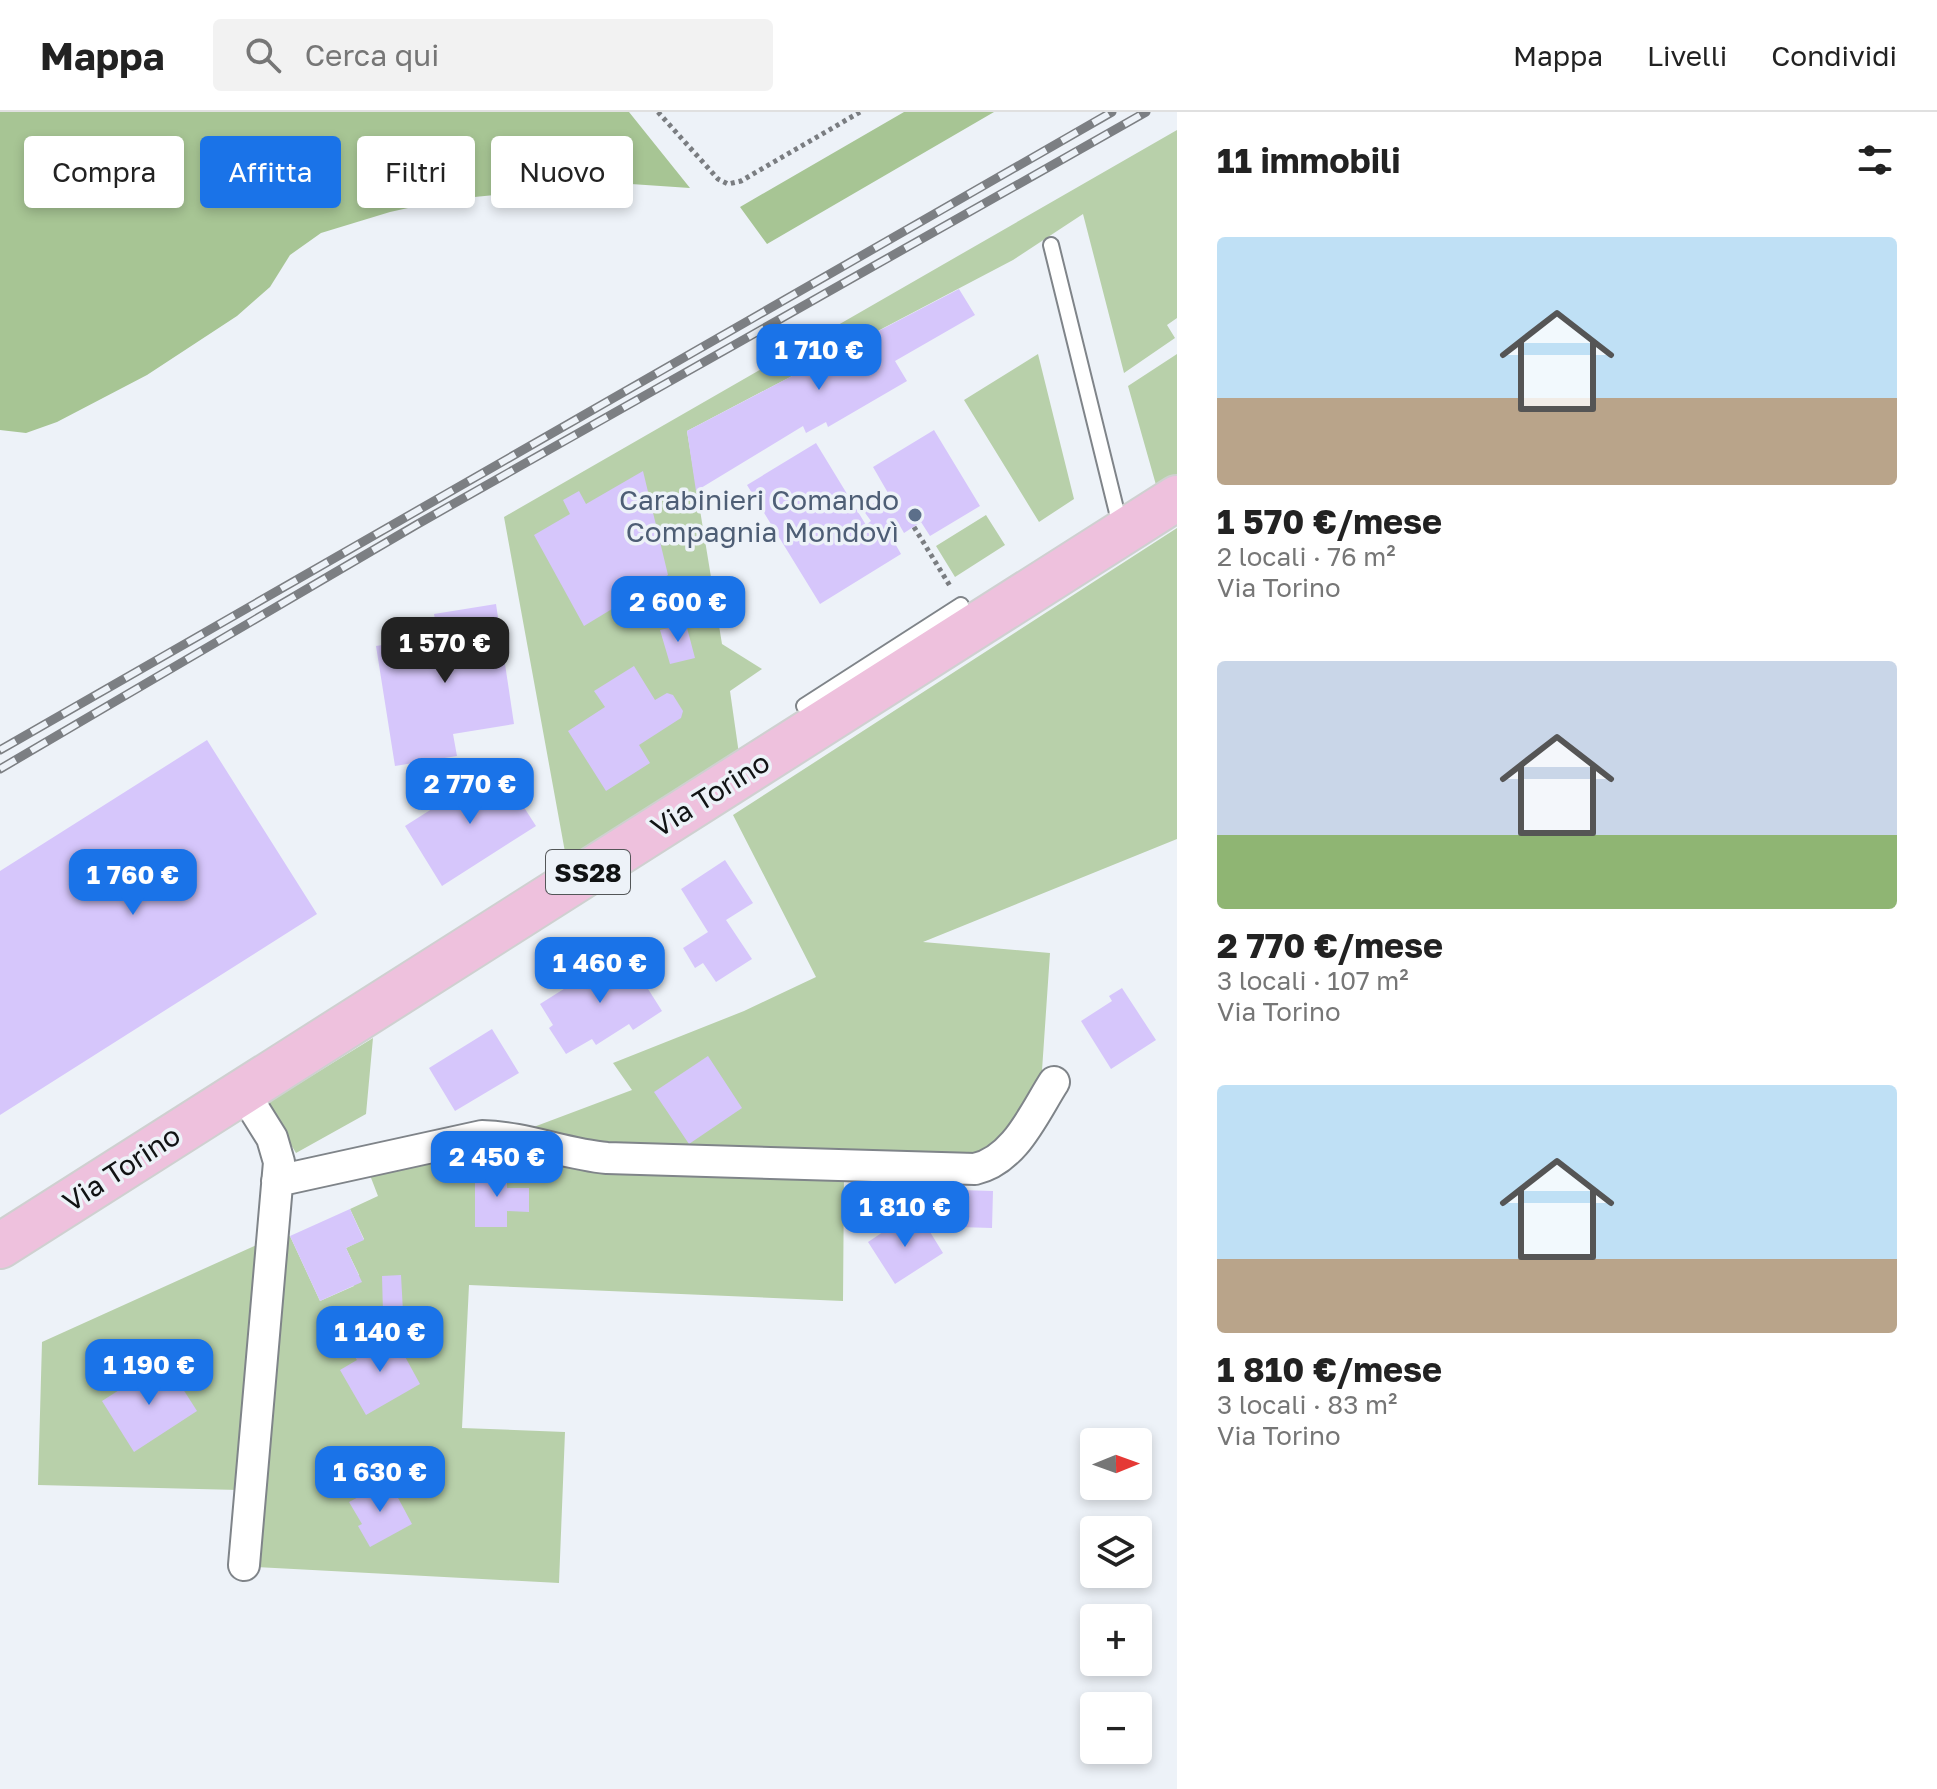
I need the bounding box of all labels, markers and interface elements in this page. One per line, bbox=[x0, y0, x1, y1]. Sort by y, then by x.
search box bbox=[213, 19, 773, 91]
text: Mappa bbox=[40, 33, 165, 78]
icon: search bbox=[241, 33, 285, 77]
text: Cerca qui bbox=[305, 37, 439, 73]
text: Mappa bbox=[1513, 39, 1603, 72]
text: Livelli bbox=[1647, 39, 1727, 72]
text: Condividi bbox=[1771, 39, 1897, 72]
chip: Compra bbox=[24, 136, 184, 208]
chip: Affitta bbox=[200, 136, 341, 208]
chip: Filtri bbox=[357, 136, 475, 208]
chip: Nuovo bbox=[491, 136, 633, 208]
icon: filters bbox=[1853, 138, 1897, 182]
text: 11 immobili bbox=[1217, 140, 1401, 180]
icon: home bbox=[1485, 289, 1629, 433]
pin: 1 710 € bbox=[745, 324, 893, 392]
text: 1 710 € bbox=[774, 334, 864, 365]
place label: Carabinieri Comando Compagnia Mondovì bbox=[619, 483, 899, 548]
text: 1 570 €/mese bbox=[1217, 501, 1442, 541]
marker: Carabinieri Comando Compagnia Mondovì bbox=[906, 506, 924, 524]
text: 2 locali · 76 m² bbox=[1217, 541, 1396, 572]
text: Via Torino bbox=[1217, 572, 1341, 603]
pin: 2 600 € bbox=[604, 576, 752, 644]
text: 2 600 € bbox=[629, 586, 727, 617]
pin: 1 570 € bbox=[371, 617, 519, 685]
text: 1 570 € bbox=[399, 627, 491, 658]
icon: home bbox=[1485, 713, 1629, 857]
street label: Via Torino bbox=[645, 745, 775, 843]
pin: 2 770 € bbox=[396, 758, 544, 826]
text: 2 770 € bbox=[424, 768, 516, 799]
pin: 1 760 € bbox=[59, 849, 207, 917]
road number: SS28 bbox=[546, 850, 630, 894]
text: 1 760 € bbox=[87, 859, 179, 890]
text: 2 770 €/mese bbox=[1217, 925, 1443, 965]
pin: 1 460 € bbox=[526, 937, 674, 1005]
text: 1 460 € bbox=[553, 947, 647, 978]
text: 3 locali · 107 m² bbox=[1217, 965, 1409, 996]
text: Via Torino bbox=[1217, 996, 1341, 1027]
street label: Via Torino bbox=[56, 1118, 186, 1218]
pin: 2 450 € bbox=[423, 1131, 571, 1199]
icon: home bbox=[1485, 1137, 1629, 1281]
text: 2 450 € bbox=[449, 1141, 545, 1172]
pin: 1 810 € bbox=[831, 1181, 979, 1249]
text: 1 810 € bbox=[859, 1191, 951, 1222]
pin: 1 140 € bbox=[306, 1306, 454, 1374]
text: 1 140 € bbox=[334, 1316, 426, 1347]
pin: 1 190 € bbox=[75, 1339, 223, 1407]
text: 1 190 € bbox=[103, 1349, 195, 1380]
text: 1 810 €/mese bbox=[1217, 1349, 1442, 1389]
text: 3 locali · 83 m² bbox=[1217, 1389, 1397, 1420]
text: Via Torino bbox=[1217, 1420, 1341, 1451]
north arrow bbox=[1080, 1428, 1152, 1500]
map controls bbox=[1080, 1428, 1152, 1764]
pin: 1 630 € bbox=[306, 1446, 454, 1514]
text: 1 630 € bbox=[333, 1456, 427, 1487]
button: layers bbox=[1080, 1516, 1152, 1588]
button: + bbox=[1080, 1604, 1152, 1676]
button: − bbox=[1080, 1692, 1152, 1764]

